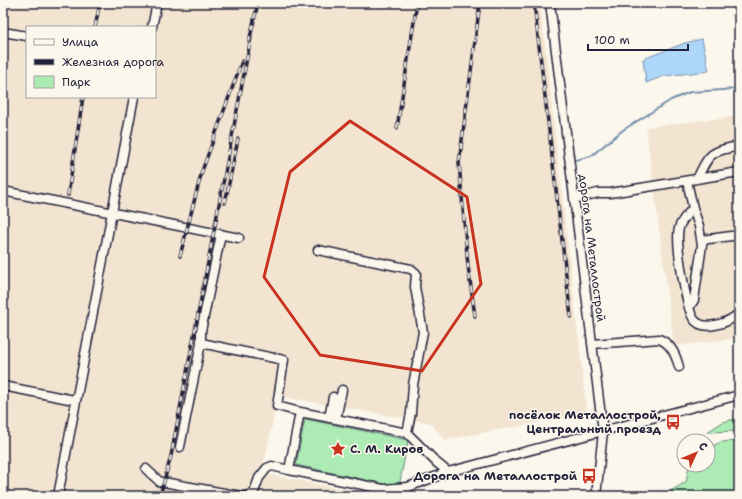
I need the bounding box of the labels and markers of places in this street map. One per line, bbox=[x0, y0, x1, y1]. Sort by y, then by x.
place label: посёлок Металлострой, Центральный проезд bbox=[509, 407, 662, 437]
bus stop icon: посёлок Металлострой, Центральный проезд bbox=[664, 413, 682, 431]
place icon: С. М. Киров bbox=[329, 440, 347, 458]
place label: С. М. Киров bbox=[350, 441, 424, 457]
bus stop icon: Дорога на Металлострой bbox=[580, 467, 598, 485]
place label: Дорога на Металлострой bbox=[414, 468, 578, 484]

